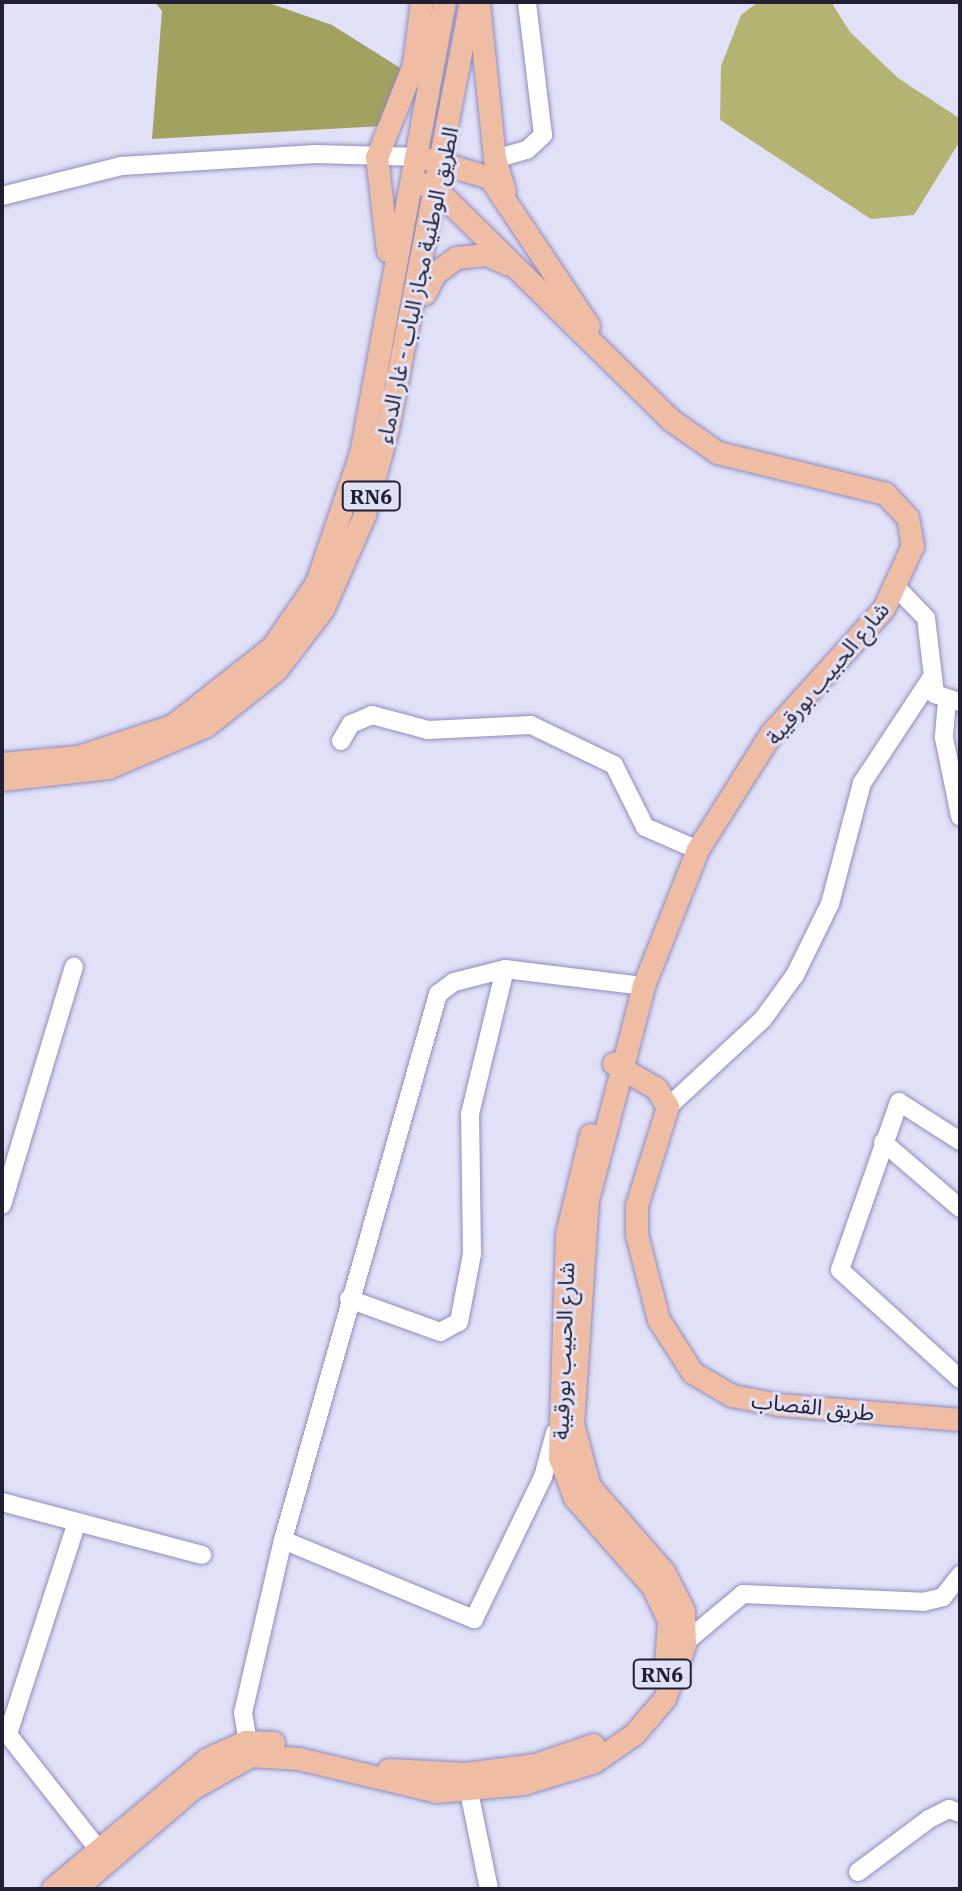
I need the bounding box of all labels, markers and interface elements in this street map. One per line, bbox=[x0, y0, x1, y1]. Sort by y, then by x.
street label: الطريق الوطنية مجاز الباب - غار الدماء bbox=[371, 124, 463, 446]
road number: RN6 bbox=[341, 480, 401, 512]
street label: شارع الحبيب بورقيبة bbox=[760, 596, 894, 750]
street label: شارع الحبيب بورقيبة bbox=[547, 1262, 579, 1440]
street label: طريق القصاب bbox=[750, 1386, 876, 1426]
road number: RN6 bbox=[632, 1658, 692, 1690]

